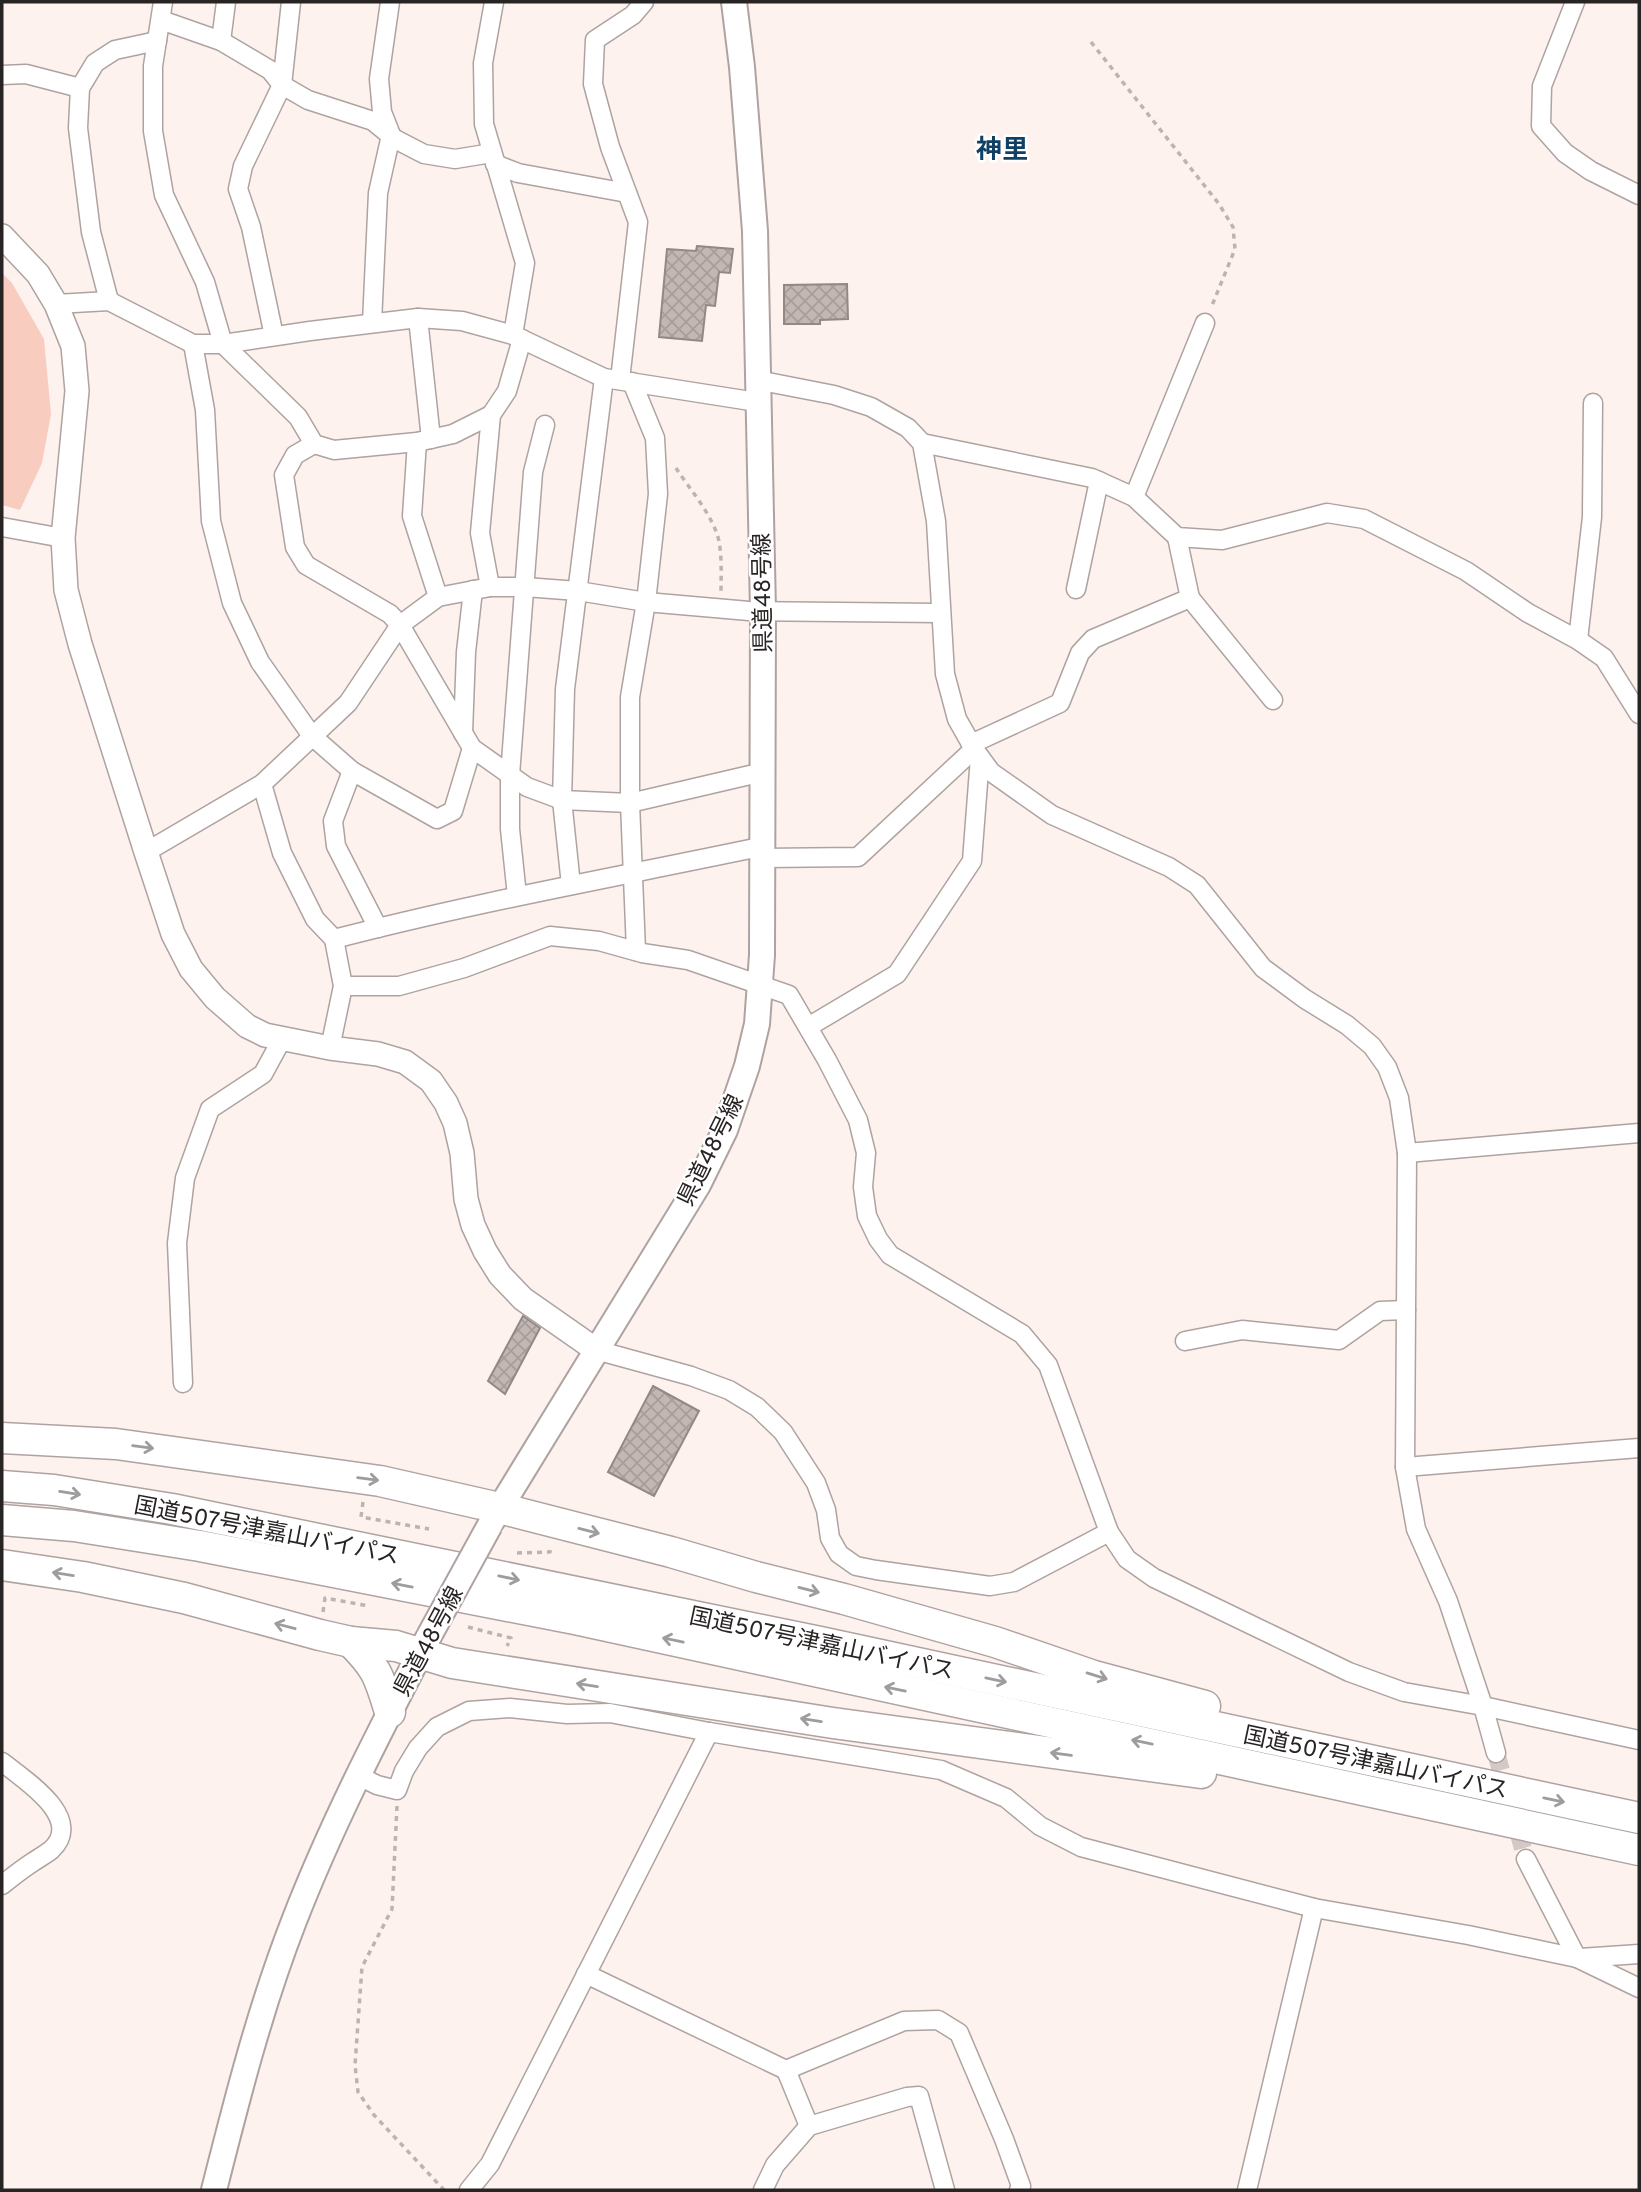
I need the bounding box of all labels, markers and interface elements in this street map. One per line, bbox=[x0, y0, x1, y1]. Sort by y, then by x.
district label: 神里 bbox=[976, 135, 1028, 168]
street label: 県道48号線 bbox=[749, 533, 780, 653]
street label: 県道48号線 bbox=[673, 1091, 752, 1212]
one-way arrow bbox=[131, 1441, 154, 1454]
one-way arrow bbox=[357, 1473, 379, 1486]
one-way arrow bbox=[58, 1487, 81, 1500]
street label: 国道507号津嘉山バイパス bbox=[131, 1492, 402, 1572]
one-way arrow bbox=[577, 1525, 600, 1538]
one-way arrow bbox=[52, 1567, 75, 1580]
one-way arrow bbox=[497, 1572, 520, 1586]
one-way arrow bbox=[391, 1578, 414, 1592]
street label: 県道48号線 bbox=[389, 1582, 471, 1702]
one-way arrow bbox=[797, 1584, 819, 1597]
street label: 国道507号津嘉山バイパス bbox=[686, 1603, 956, 1688]
one-way arrow bbox=[274, 1619, 296, 1632]
one-way arrow bbox=[662, 1633, 685, 1647]
one-way arrow bbox=[1086, 1671, 1108, 1684]
one-way arrow bbox=[984, 1674, 1007, 1687]
one-way arrow bbox=[576, 1678, 598, 1691]
one-way arrow bbox=[884, 1681, 907, 1695]
one-way arrow bbox=[800, 1713, 823, 1726]
street label: 国道507号津嘉山バイパス bbox=[1240, 1722, 1510, 1807]
one-way arrow bbox=[1131, 1735, 1154, 1748]
one-way arrow bbox=[1050, 1747, 1073, 1760]
one-way arrow bbox=[1542, 1793, 1565, 1807]

